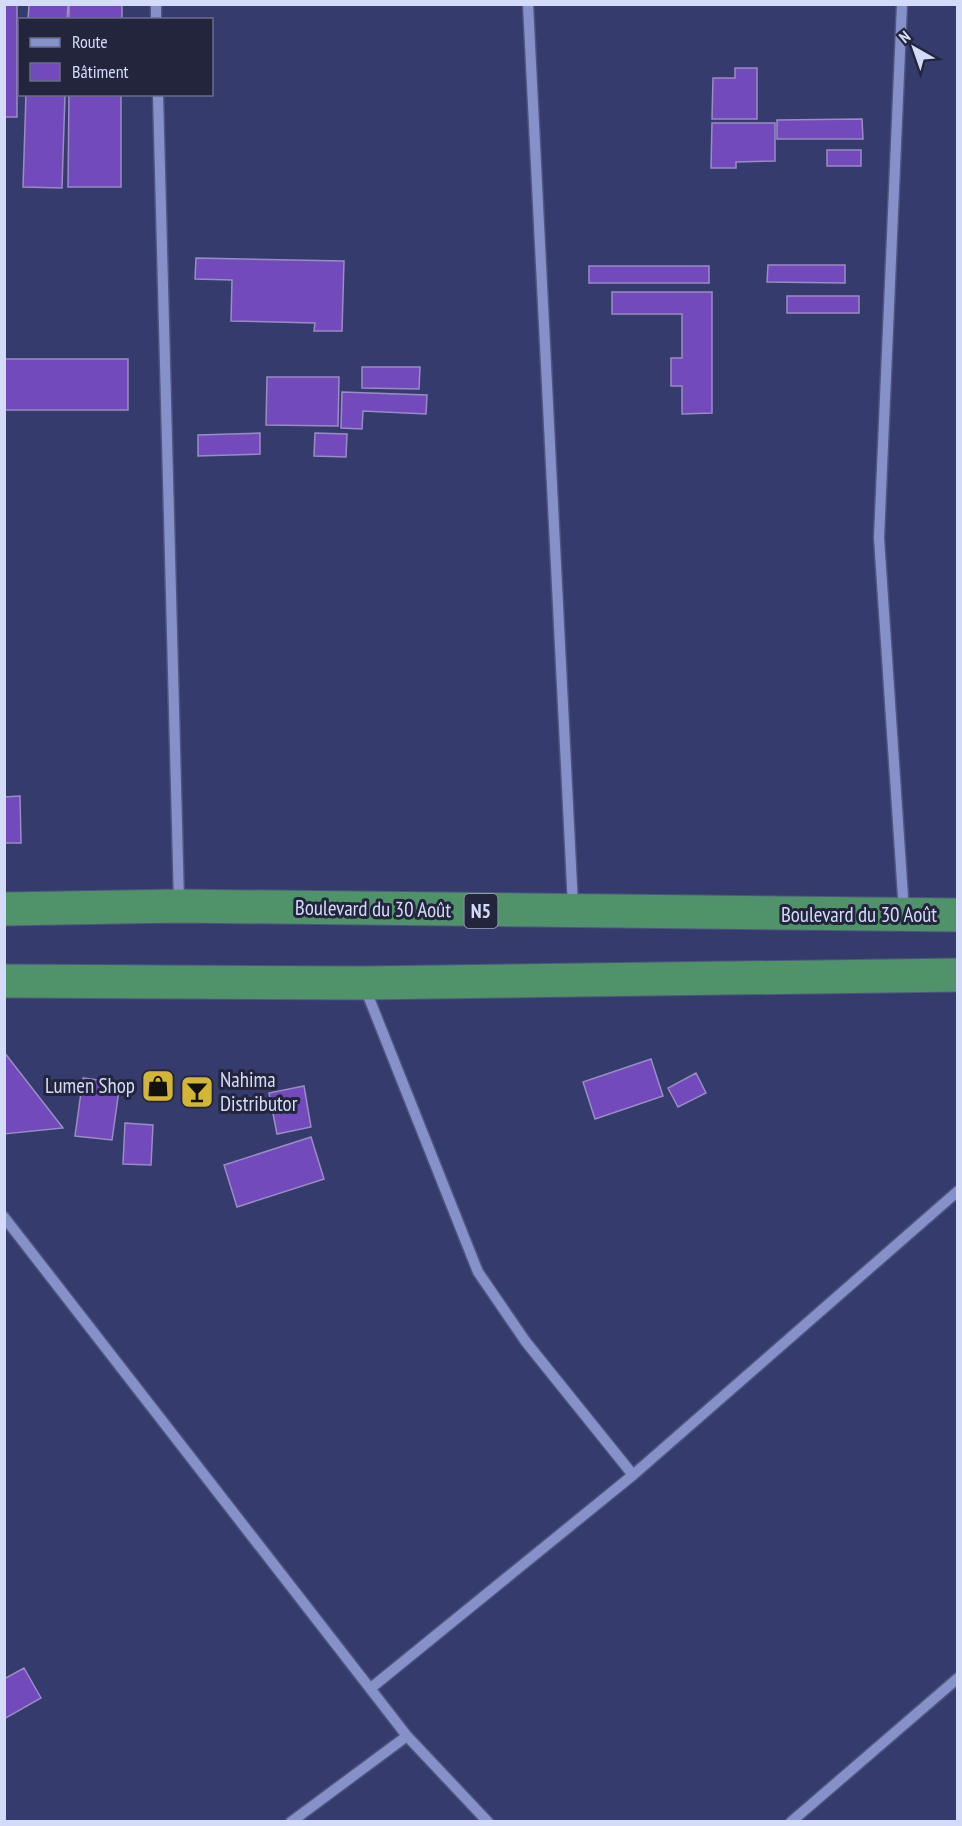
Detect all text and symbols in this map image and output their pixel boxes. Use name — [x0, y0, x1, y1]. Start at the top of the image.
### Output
legend — [18, 18, 213, 96]
north arrow — [884, 18, 944, 78]
text: N — [895, 26, 914, 47]
text: Route — [72, 30, 108, 53]
text: Bâtiment — [72, 60, 129, 83]
street label: Boulevard du 30 Août — [295, 894, 452, 923]
road number: N5 — [464, 894, 498, 928]
street label: Boulevard du 30 Août — [781, 901, 937, 928]
place label: Nahima Distributor — [220, 1066, 298, 1117]
shop icon: Lumen Shop — [140, 1068, 176, 1104]
place label: Lumen Shop — [45, 1072, 135, 1099]
bar icon: Nahima Distributor — [179, 1074, 215, 1110]

